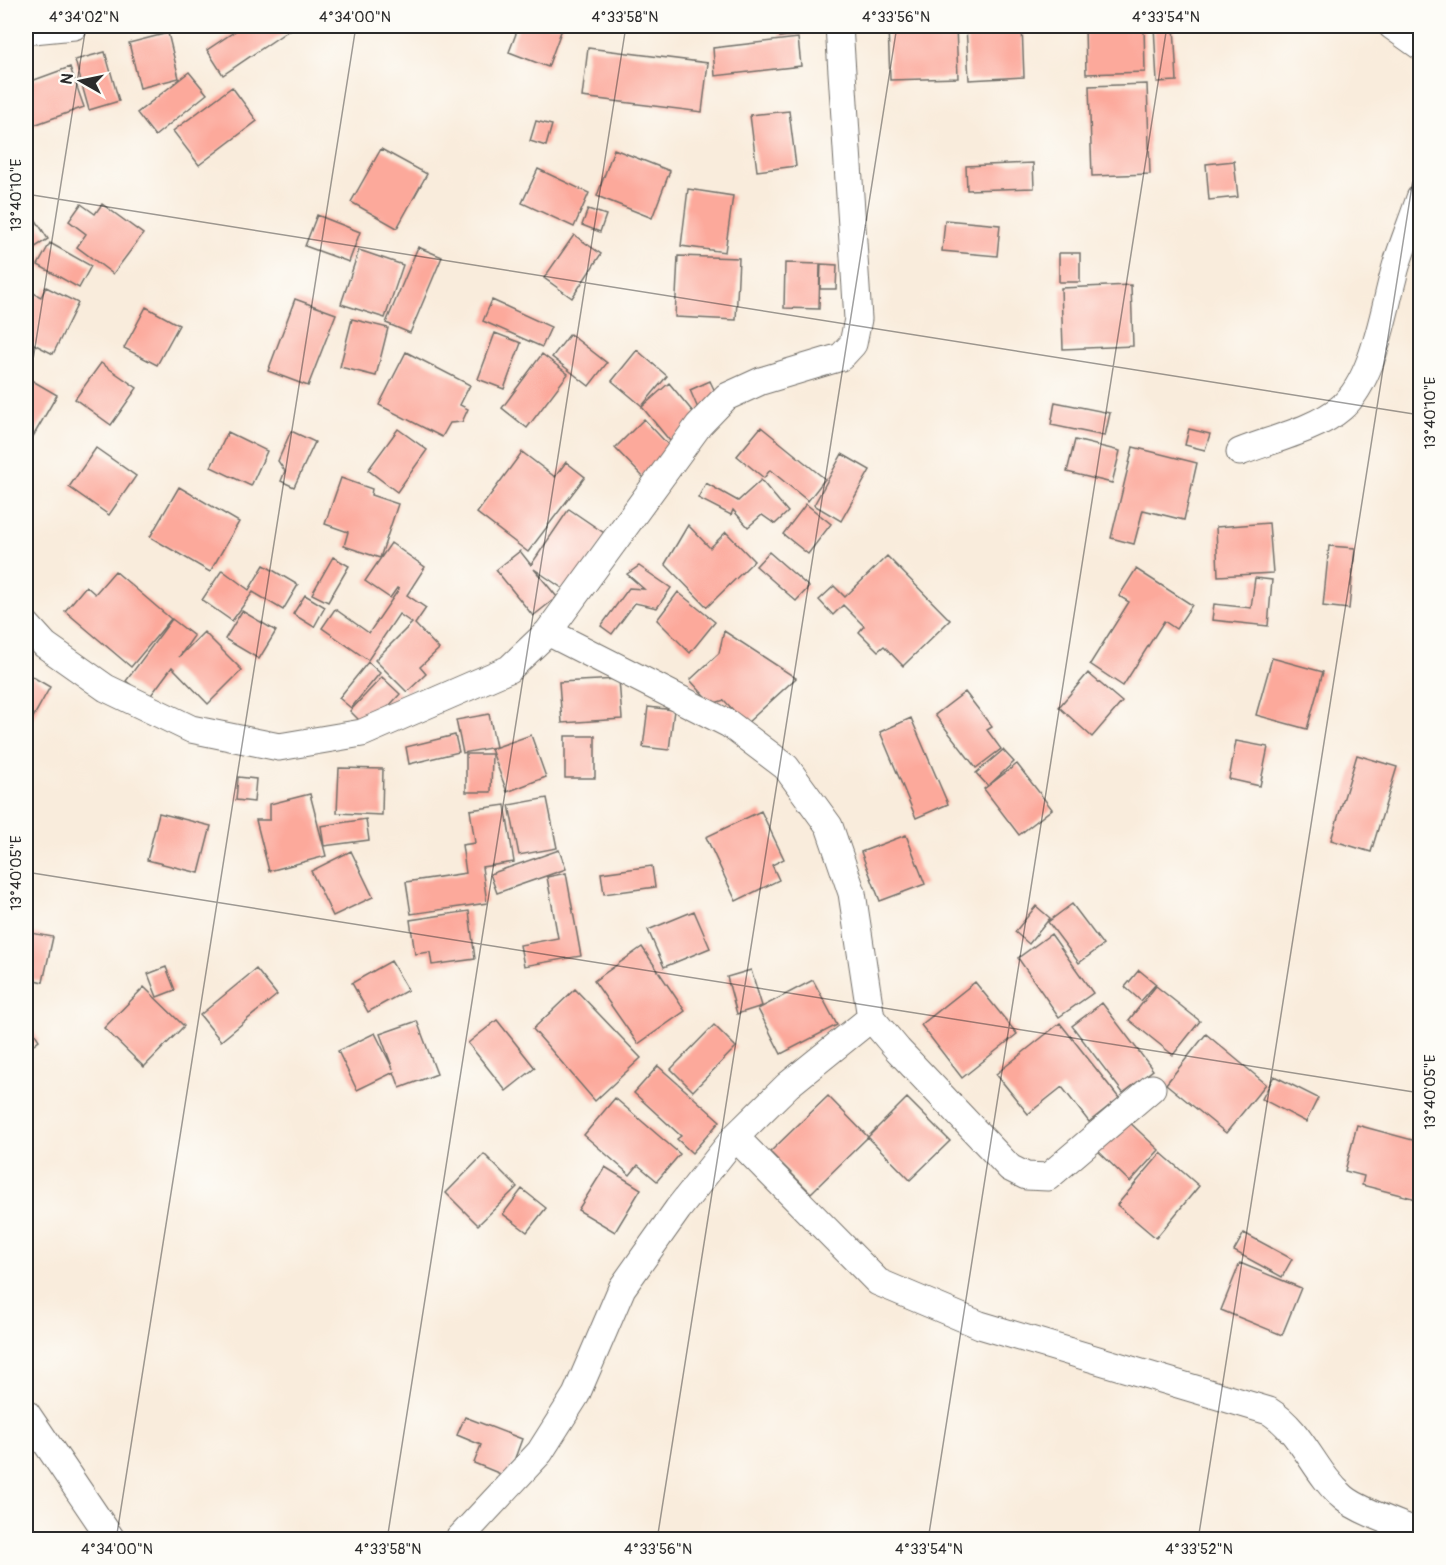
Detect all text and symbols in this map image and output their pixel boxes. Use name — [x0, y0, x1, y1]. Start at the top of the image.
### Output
text: 4°34'02"N — [49, 8, 119, 27]
text: 4°34'00"N — [319, 8, 391, 27]
text: 4°33'58"N — [592, 8, 658, 27]
text: 4°33'56"N — [862, 8, 930, 27]
text: 4°33'54"N — [1132, 8, 1200, 27]
north arrow — [51, 51, 111, 111]
text: N — [56, 72, 78, 86]
text: 13°40'10"E — [7, 158, 26, 231]
text: 13°40'10"E — [1421, 376, 1440, 449]
text: 13°40'05"E — [7, 835, 26, 911]
text: 13°40'05"E — [1421, 1054, 1440, 1130]
text: 4°34'00"N — [81, 1540, 153, 1559]
text: 4°33'58"N — [355, 1540, 421, 1559]
text: 4°33'56"N — [624, 1540, 692, 1559]
text: 4°33'54"N — [895, 1540, 963, 1559]
text: 4°33'52"N — [1165, 1540, 1233, 1559]

